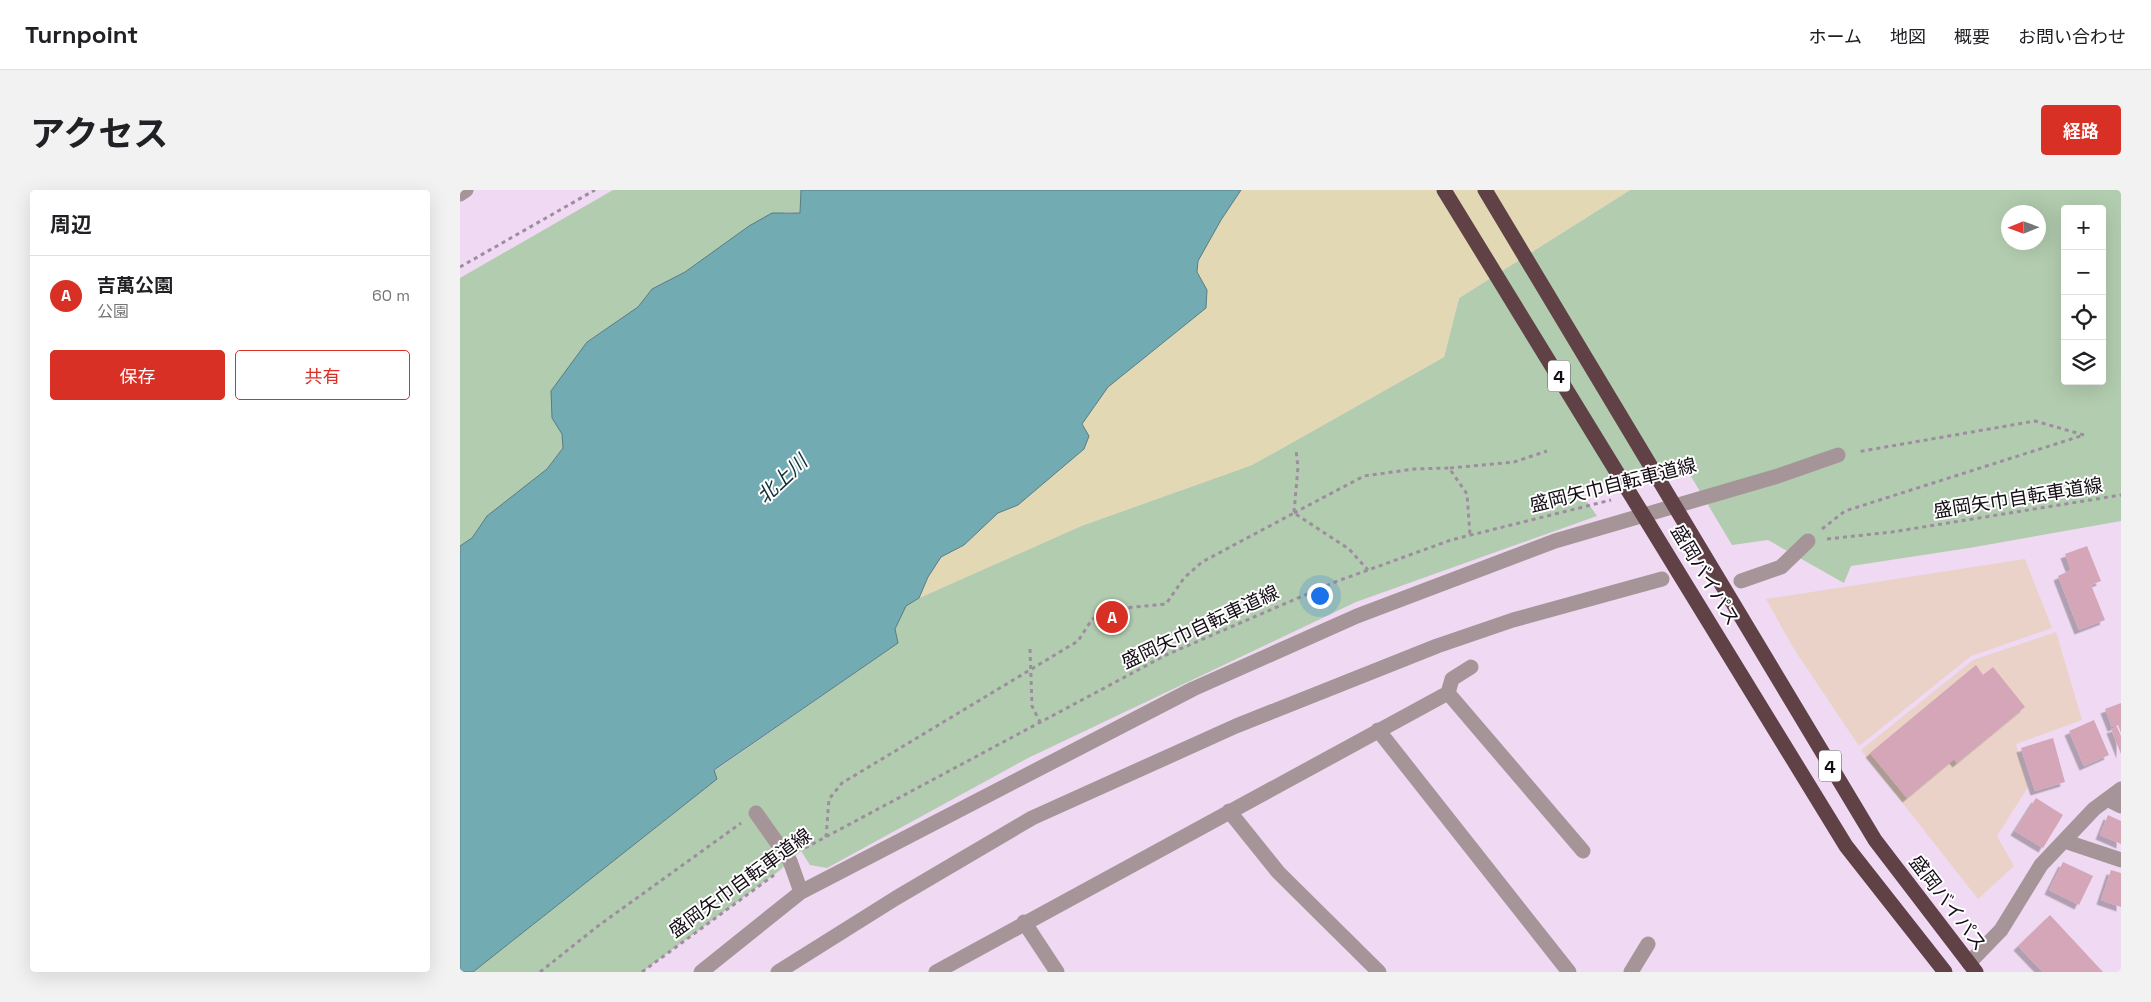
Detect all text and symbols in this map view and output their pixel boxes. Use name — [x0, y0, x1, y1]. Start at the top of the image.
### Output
text: Turnpoint — [25, 19, 138, 50]
text: ホーム — [1809, 25, 1862, 48]
text: 地図 — [1890, 25, 1926, 48]
text: 概要 — [1954, 25, 1990, 48]
text: お問い合わせ — [2018, 25, 2126, 48]
button: 経路 — [2041, 105, 2121, 155]
text: アクセス — [30, 112, 168, 156]
north arrow — [2001, 205, 2046, 250]
map controls — [2061, 205, 2106, 385]
button: + — [2061, 205, 2106, 250]
text: 周辺 — [50, 211, 92, 238]
button: − — [2061, 250, 2106, 295]
text: 吉萬公園 — [97, 273, 173, 298]
text: A — [61, 285, 71, 306]
text: 60 m — [372, 285, 410, 306]
button: locate — [2061, 295, 2106, 340]
text: 公園 — [97, 301, 129, 322]
button: layers — [2061, 340, 2106, 385]
button: 保存 — [50, 350, 225, 400]
button: 共有 — [235, 350, 410, 400]
road number: 4 — [1548, 360, 1570, 392]
water label: 北上川 — [751, 448, 814, 509]
street label: 盛岡矢巾自転車道線 — [1527, 452, 1699, 518]
street label: 盛岡矢巾自転車道線 — [1932, 472, 2104, 524]
street label: 盛岡バイパス — [1665, 520, 1745, 630]
street label: 盛岡矢巾自転車道線 — [1117, 580, 1283, 674]
your location — [1307, 583, 1333, 609]
pin: A — [1096, 598, 1128, 636]
road number: 4 — [1819, 750, 1841, 782]
street label: 盛岡矢巾自転車道線 — [663, 823, 817, 943]
street label: 盛岡バイパス — [1904, 850, 1992, 956]

